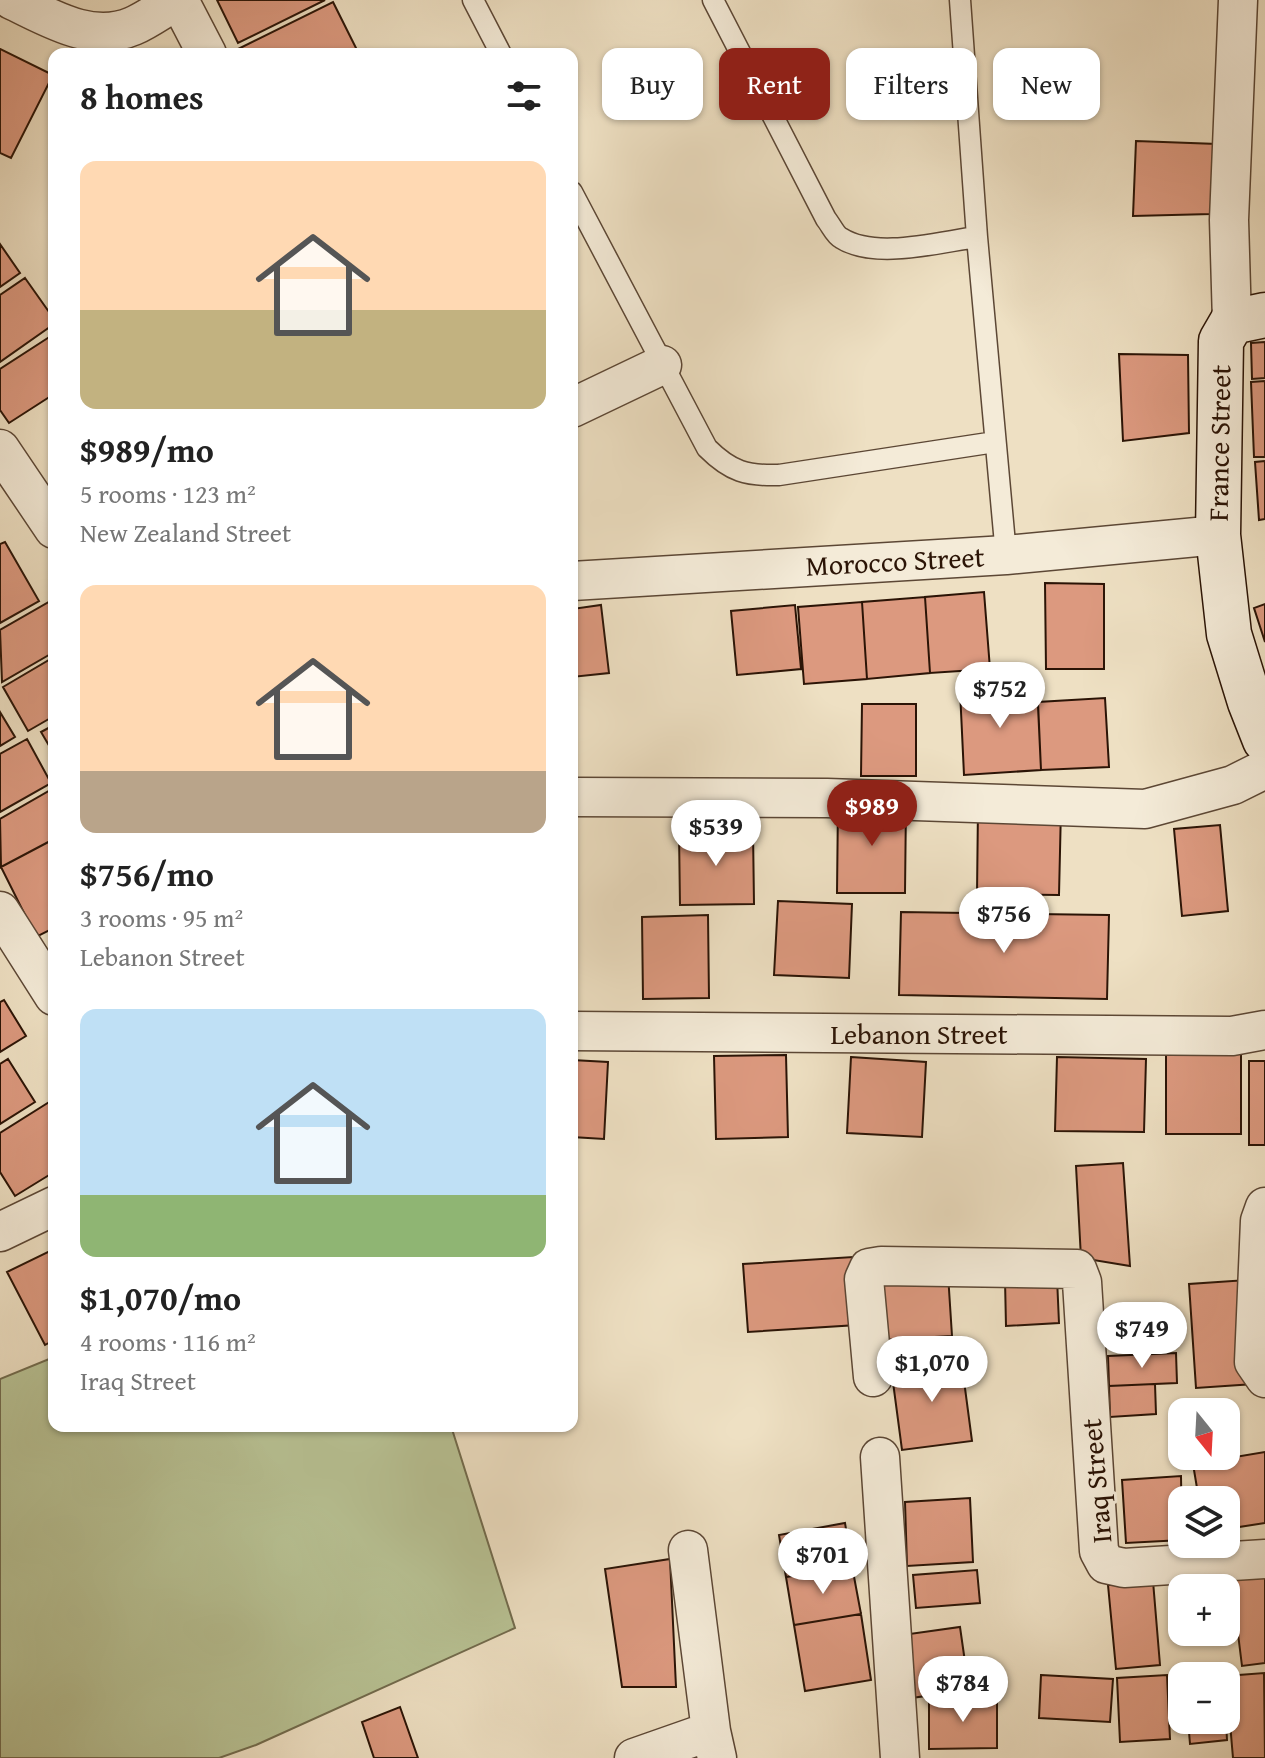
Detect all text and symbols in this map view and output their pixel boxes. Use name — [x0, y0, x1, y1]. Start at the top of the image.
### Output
chip: Buy — [602, 48, 703, 120]
chip: Rent — [719, 48, 830, 120]
chip: Filters — [846, 48, 977, 120]
chip: New — [993, 48, 1100, 120]
text: 8 homes — [80, 72, 204, 121]
icon: filters — [502, 74, 546, 118]
icon: home — [241, 213, 385, 357]
street label: France Street — [1197, 364, 1240, 522]
text: $989/mo — [80, 425, 214, 474]
text: 5 rooms · 123 m² — [80, 474, 256, 513]
text: New Zealand Street — [80, 513, 291, 552]
street label: Morocco Street — [805, 535, 985, 586]
icon: home — [241, 637, 385, 781]
pin: $752 — [953, 662, 1047, 730]
text: $752 — [973, 668, 1027, 707]
pin: $989 — [825, 780, 919, 848]
text: $989 — [845, 786, 899, 825]
pin: $539 — [669, 800, 763, 868]
text: $539 — [689, 806, 743, 845]
text: $756/mo — [80, 849, 214, 898]
pin: $756 — [957, 887, 1051, 955]
text: $756 — [977, 893, 1031, 932]
text: 3 rooms · 95 m² — [80, 898, 243, 937]
text: Lebanon Street — [80, 937, 245, 976]
street label: Lebanon Street — [830, 1013, 1008, 1054]
icon: home — [241, 1061, 385, 1205]
text: $1,070/mo — [80, 1273, 241, 1322]
pin: $749 — [1095, 1302, 1189, 1370]
text: $749 — [1115, 1308, 1169, 1347]
text: 4 rooms · 116 m² — [80, 1322, 256, 1361]
pin: $1,070 — [867, 1336, 997, 1404]
text: $1,070 — [895, 1342, 969, 1381]
text: Iraq Street — [80, 1361, 196, 1400]
north arrow — [1168, 1398, 1240, 1470]
map controls — [1168, 1398, 1240, 1734]
street label: Iraq Street — [1070, 1417, 1121, 1545]
button: layers — [1168, 1486, 1240, 1558]
pin: $701 — [776, 1528, 870, 1596]
text: $701 — [796, 1534, 850, 1573]
button: + — [1168, 1574, 1240, 1646]
pin: $784 — [916, 1656, 1010, 1724]
text: $784 — [936, 1662, 990, 1701]
button: − — [1168, 1662, 1240, 1734]

